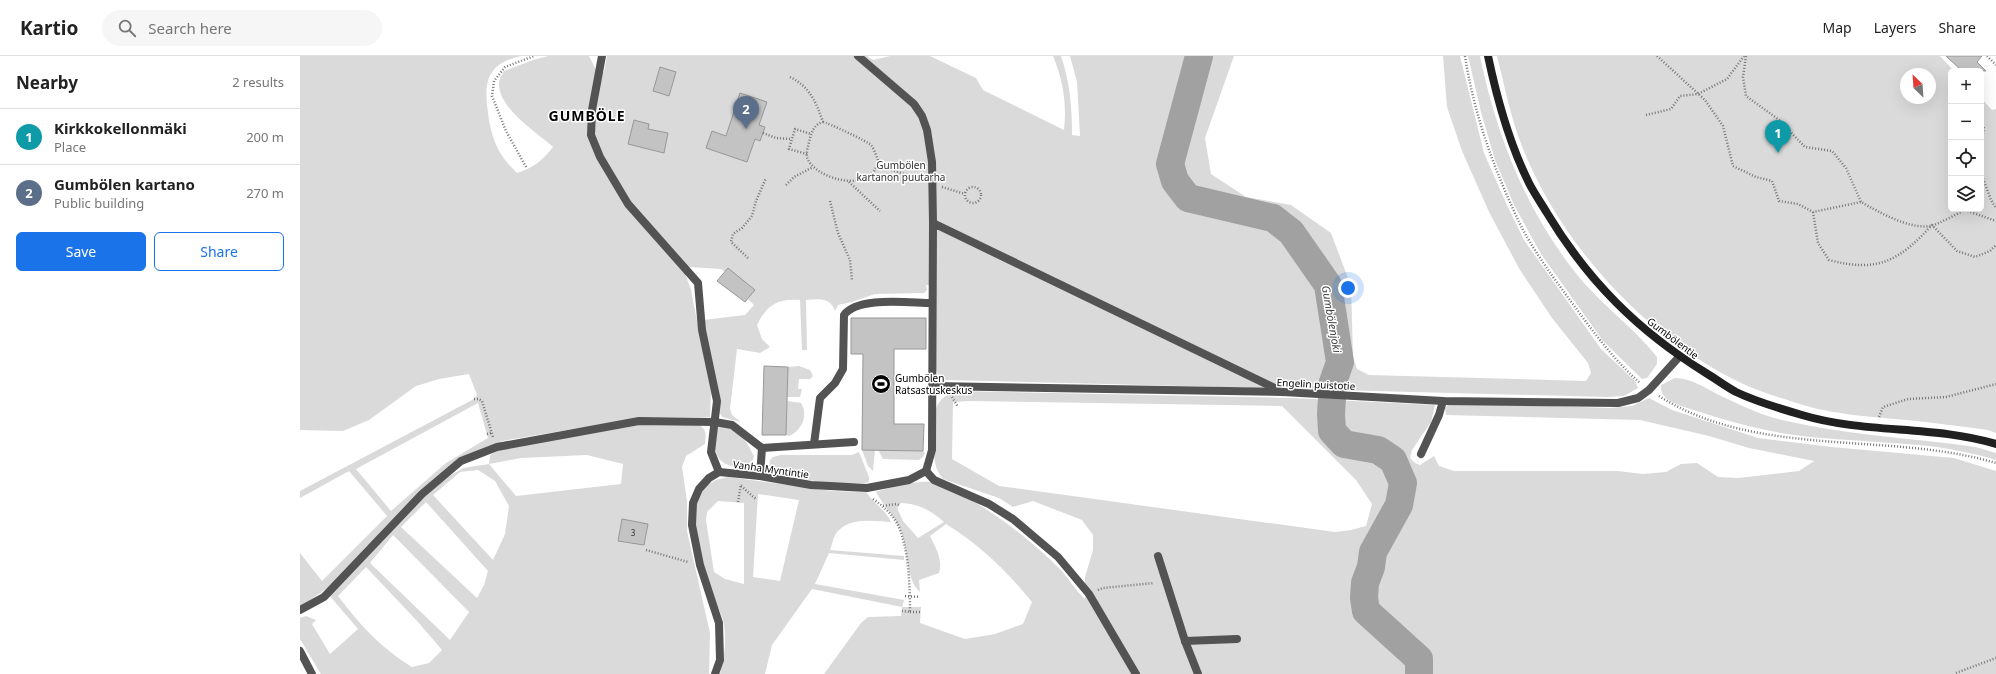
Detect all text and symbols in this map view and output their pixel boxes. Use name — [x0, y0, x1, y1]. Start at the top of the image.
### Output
search box — [102, 10, 382, 46]
text: Kartio — [20, 15, 78, 41]
icon: search — [116, 17, 138, 39]
text: Search here — [148, 18, 232, 38]
text: Map — [1823, 18, 1852, 37]
text: Layers — [1874, 18, 1916, 37]
text: Share — [1938, 18, 1976, 37]
north arrow — [1900, 68, 1936, 104]
map controls — [1948, 68, 1984, 212]
button: + — [1948, 68, 1984, 104]
text: Nearby — [16, 71, 78, 94]
text: 2 results — [232, 73, 284, 91]
pin: 2 — [733, 96, 759, 129]
button: − — [1948, 104, 1984, 140]
district label: GUMBÖLE — [549, 106, 625, 125]
text: Kirkkokellonmäki — [54, 118, 187, 138]
pin: 1 — [1765, 120, 1791, 153]
text: 1 — [25, 128, 33, 146]
text: 200 m — [246, 128, 284, 146]
text: Place — [54, 138, 86, 156]
button: locate — [1948, 140, 1984, 176]
park label: Gumbölen kartanon puutarha — [857, 158, 945, 184]
text: Gumbölen kartano — [54, 174, 195, 194]
button: layers — [1948, 176, 1984, 212]
text: 2 — [25, 184, 33, 202]
text: 270 m — [246, 184, 284, 202]
text: Public building — [54, 194, 144, 212]
button: Save — [16, 232, 146, 271]
button: Share — [154, 232, 284, 271]
your location — [1338, 278, 1358, 298]
water label: Gumbölenjoki — [1319, 284, 1345, 354]
street label: Gumbölentie — [1644, 314, 1702, 362]
place label: Gumbölen Ratsastuskeskus — [895, 371, 972, 397]
sports icon: Gumbölen Ratsastuskeskus — [870, 373, 892, 395]
street label: Engelin puistotie — [1276, 375, 1356, 393]
street label: Vanha Myntintie — [732, 457, 810, 481]
house number: 3 — [631, 527, 636, 538]

